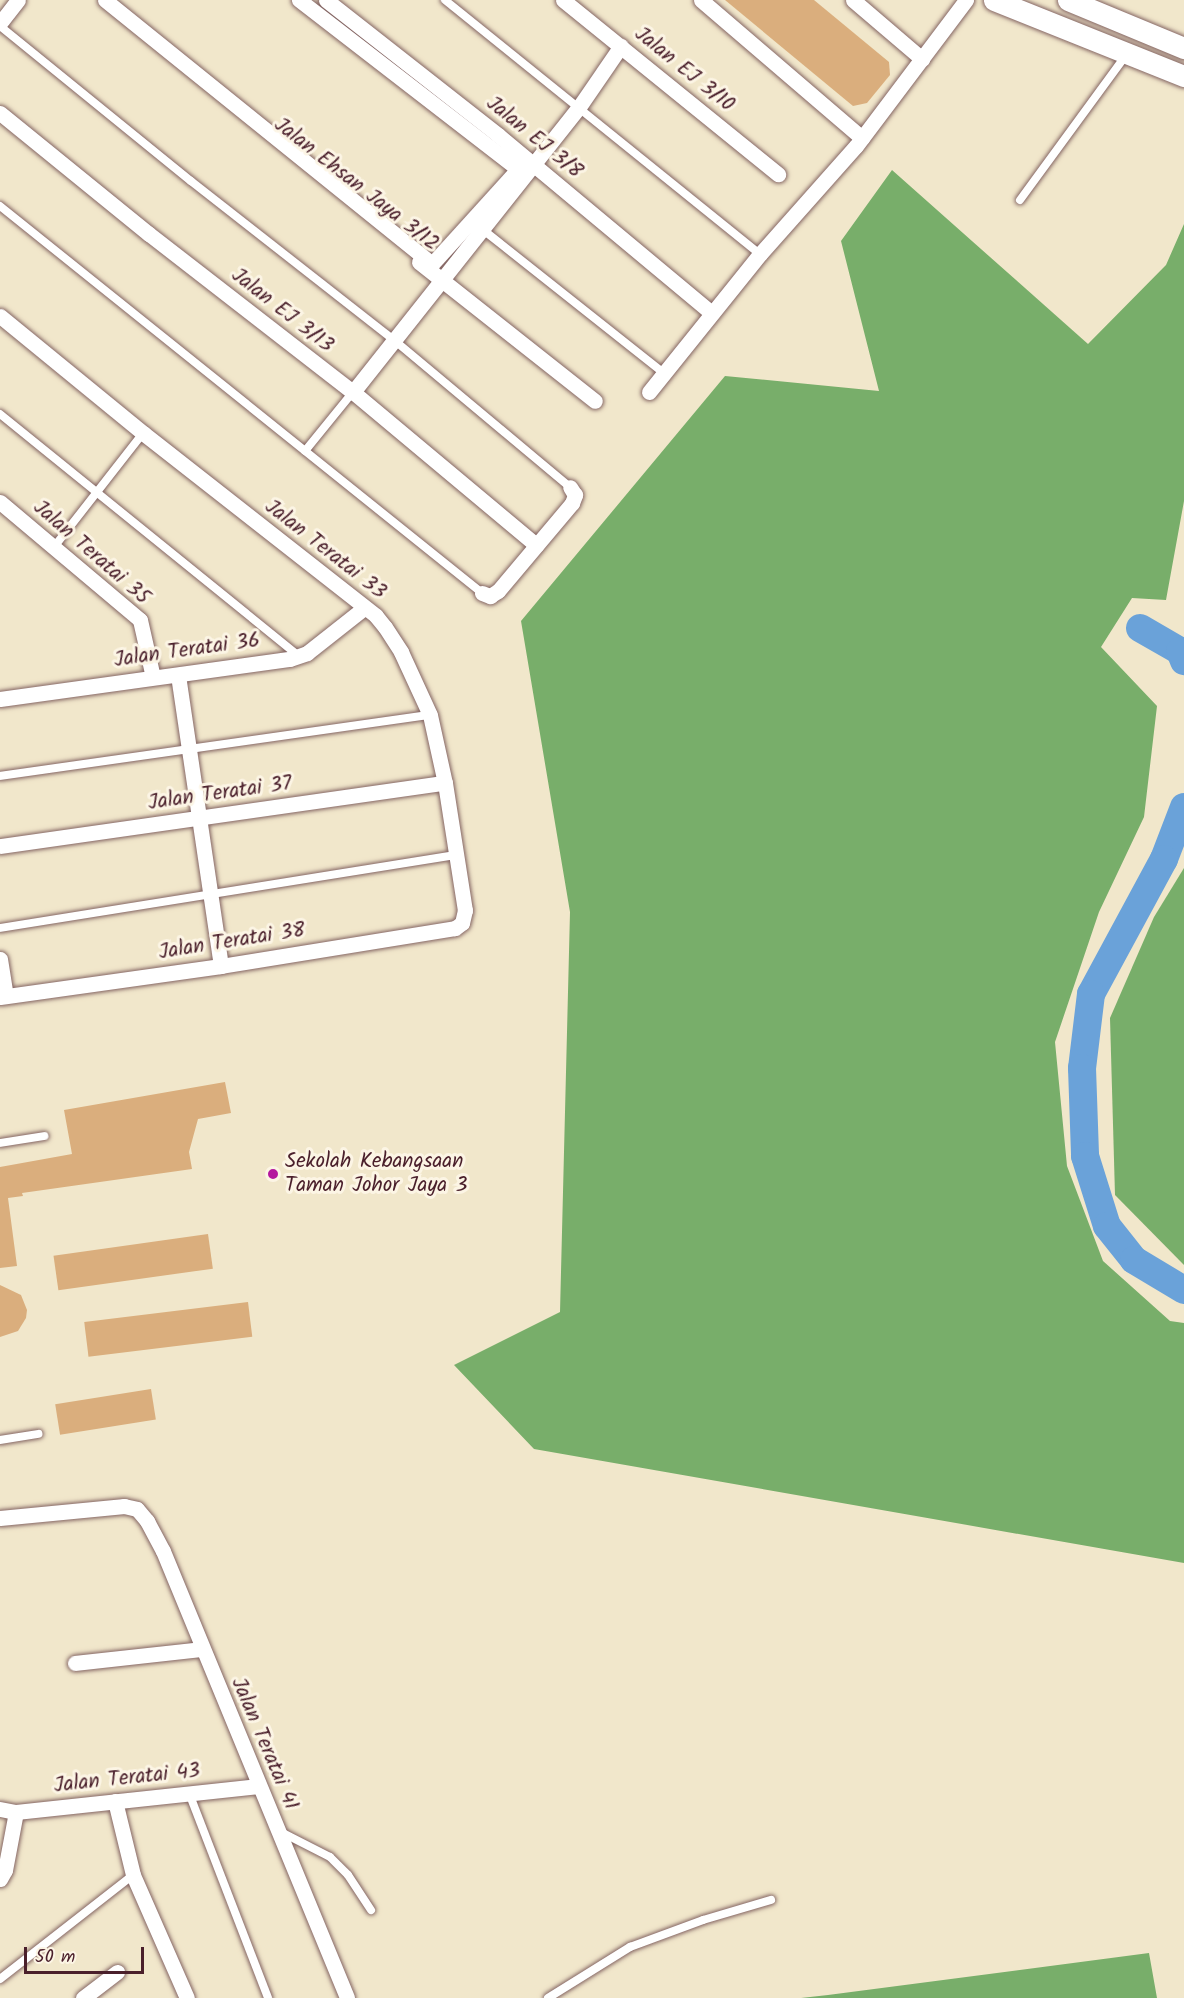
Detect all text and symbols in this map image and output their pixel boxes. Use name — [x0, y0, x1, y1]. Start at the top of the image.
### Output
street label: Jalan EJ 3/10 — [629, 22, 739, 118]
street label: Jalan EJ 3/8 — [481, 91, 587, 185]
street label: Jalan Ehsan Jaya 3/12 — [269, 113, 443, 257]
street label: Jalan EJ 3/13 — [226, 263, 338, 359]
street label: Jalan Teratai 35 — [27, 495, 155, 611]
street label: Jalan Teratai 33 — [259, 495, 391, 605]
street label: Jalan Teratai 36 — [113, 628, 261, 674]
street label: Jalan Teratai 37 — [147, 771, 293, 817]
street label: Jalan Teratai 38 — [157, 918, 307, 966]
place label: Sekolah Kebangsaan Taman Johor Jaya 3 — [285, 1149, 468, 1199]
marker: Sekolah Kebangsaan Taman Johor Jaya 3 — [266, 1167, 280, 1181]
street label: Jalan Teratai 41 — [225, 1674, 303, 1814]
street label: Jalan Teratai 43 — [53, 1759, 201, 1799]
scale bar — [27, 1935, 147, 1973]
text: 50 m — [35, 1943, 75, 1972]

